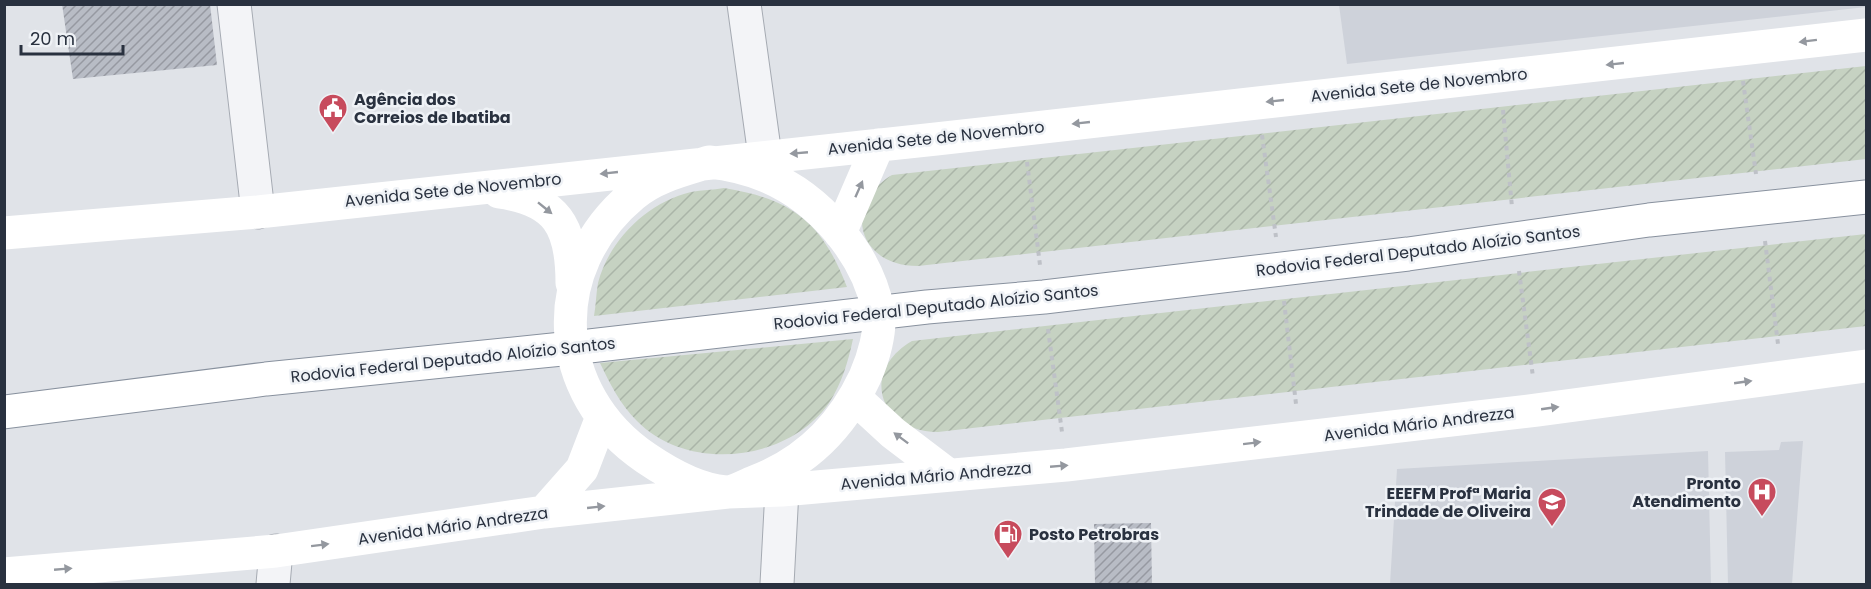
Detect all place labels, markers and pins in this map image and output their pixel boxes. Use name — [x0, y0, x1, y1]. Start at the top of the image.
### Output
place label: Agência dos Correios de Ibatiba — [354, 88, 511, 129]
public building icon: Agência dos Correios de Ibatiba — [317, 92, 349, 134]
place label: Pronto Atendimento — [1632, 472, 1741, 513]
hospital icon: Pronto Atendimento — [1746, 476, 1778, 518]
place label: EEEFM Profª Maria Trindade de Oliveira — [1365, 482, 1531, 523]
school or university icon: EEEFM Profª Maria Trindade de Oliveira — [1536, 486, 1568, 528]
fuel station icon: Posto Petrobras — [992, 518, 1024, 560]
place label: Posto Petrobras — [1029, 523, 1159, 546]

